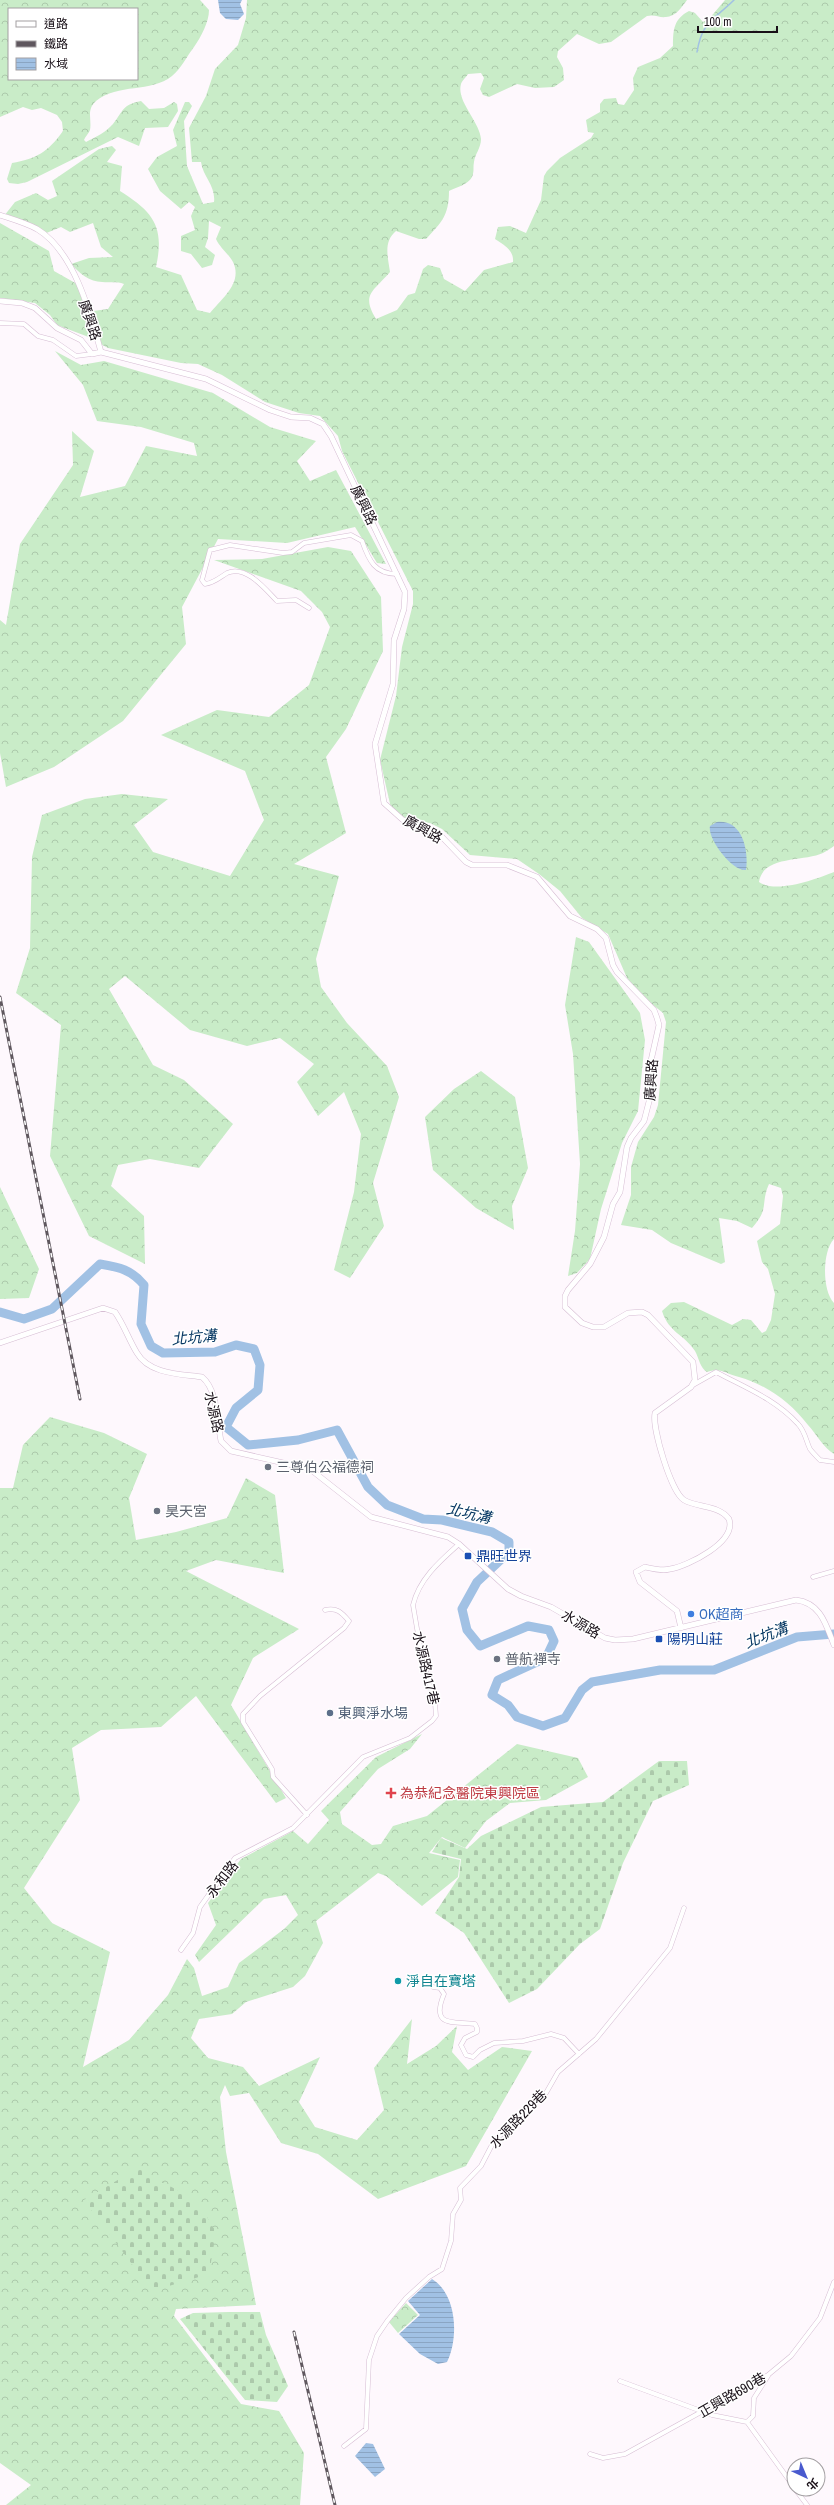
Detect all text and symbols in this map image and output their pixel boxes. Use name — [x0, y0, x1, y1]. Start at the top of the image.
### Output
legend — [8, 8, 138, 80]
scale bar — [698, 8, 777, 34]
text: 100 m — [704, 14, 731, 30]
text: 道路 — [44, 16, 68, 32]
text: 鐵路 — [44, 36, 68, 52]
text: 水域 — [44, 56, 68, 72]
street label: 廣興路 — [75, 297, 105, 343]
street label: 廣興路 — [347, 482, 381, 528]
street label: 廣興路 — [400, 811, 446, 847]
street label: 廣興路 — [641, 1058, 661, 1102]
water label: 北坑溝 — [171, 1324, 219, 1349]
street label: 水源路 — [201, 1390, 227, 1434]
place label: 三尊伯公福德祠 — [276, 1458, 374, 1476]
marker: 三尊伯公福德祠 — [263, 1462, 273, 1472]
water label: 北坑溝 — [445, 1498, 495, 1529]
place label: 昊天宮 — [165, 1502, 207, 1520]
marker: 昊天宮 — [152, 1506, 162, 1516]
place label: 鼎旺世界 — [476, 1547, 532, 1565]
marker: 鼎旺世界 — [463, 1551, 473, 1561]
place label: OK超商 — [699, 1605, 744, 1623]
street label: 水源路 — [558, 1606, 604, 1642]
marker: OK超商 — [686, 1609, 696, 1619]
water label: 北坑溝 — [741, 1616, 793, 1653]
street label: 水源路417巷 — [409, 1629, 443, 1707]
place label: 陽明山莊 — [667, 1630, 723, 1648]
marker: 陽明山莊 — [654, 1634, 664, 1644]
place label: 普航禪寺 — [505, 1650, 561, 1668]
marker: 普航禪寺 — [492, 1654, 502, 1664]
place label: 東興淨水場 — [338, 1704, 408, 1722]
marker: 東興淨水場 — [325, 1708, 335, 1718]
place label: 為恭紀念醫院東興院區 — [400, 1784, 540, 1802]
marker: 為恭紀念醫院東興院區 — [385, 1787, 397, 1799]
street label: 永和路 — [202, 1857, 242, 1901]
place label: 淨自在寶塔 — [406, 1972, 476, 1990]
marker: 淨自在寶塔 — [393, 1976, 403, 1986]
street label: 水源路229巷 — [485, 2086, 551, 2152]
street label: 正興路690巷 — [695, 2368, 769, 2422]
north arrow — [786, 2457, 826, 2497]
text: 北 — [804, 2475, 822, 2493]

